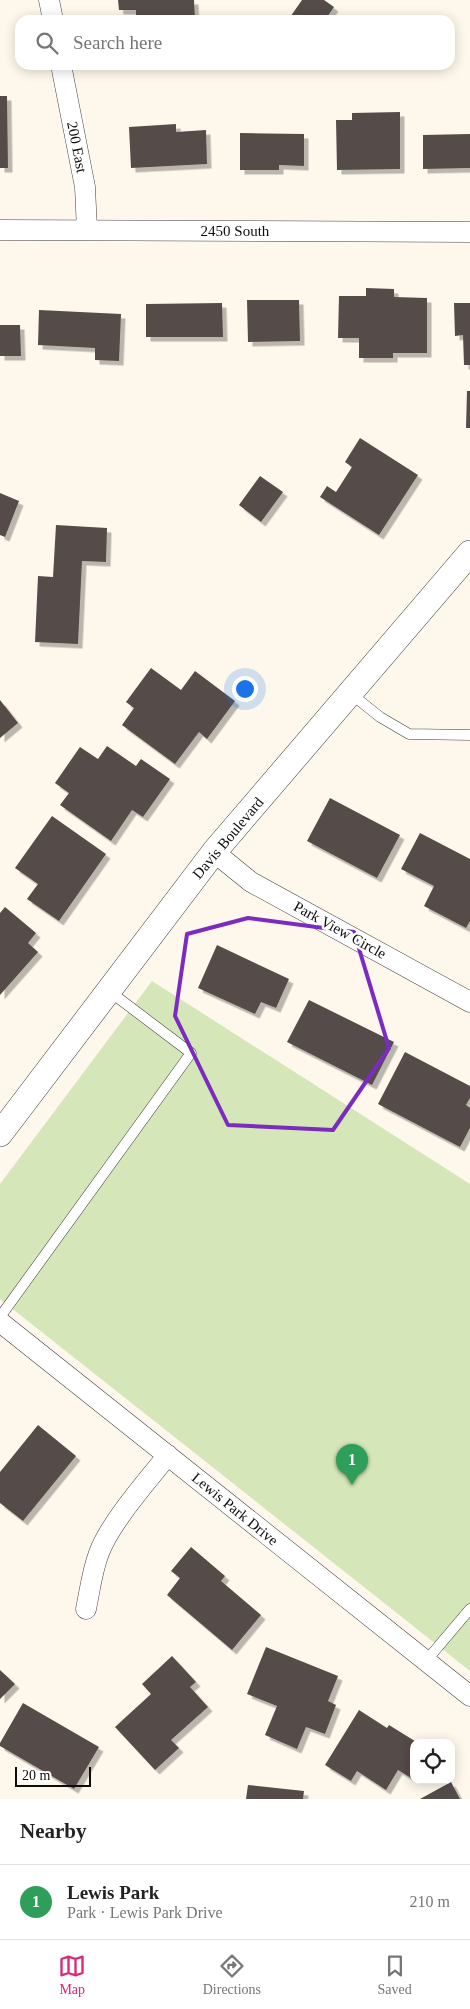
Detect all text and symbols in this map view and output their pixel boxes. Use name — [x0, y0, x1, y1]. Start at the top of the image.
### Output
search box — [15, 15, 455, 70]
icon: search — [33, 29, 61, 57]
text: Search here — [73, 32, 162, 53]
street label: 200 East — [64, 120, 90, 175]
street label: 2450 South — [201, 223, 270, 239]
your location — [232, 676, 258, 702]
street label: Davis Boulevard — [189, 794, 267, 882]
street label: Park View Circle — [291, 898, 389, 962]
pin: 1 — [336, 1444, 368, 1485]
street label: Lewis Park Drive — [189, 1469, 281, 1549]
map controls — [410, 1739, 455, 1784]
button: locate — [410, 1739, 455, 1784]
scale bar — [15, 1764, 91, 1787]
text: 20 m — [22, 1768, 50, 1783]
text: Nearby — [20, 1819, 87, 1843]
text: Lewis Park — [67, 1882, 159, 1903]
text: 1 — [32, 1893, 40, 1910]
text: 210 m — [410, 1893, 450, 1910]
text: Park · Lewis Park Drive — [67, 1904, 223, 1921]
tab: Map — [58, 1952, 86, 1998]
tab: Directions — [203, 1952, 261, 1998]
tab: Saved — [378, 1952, 412, 1998]

